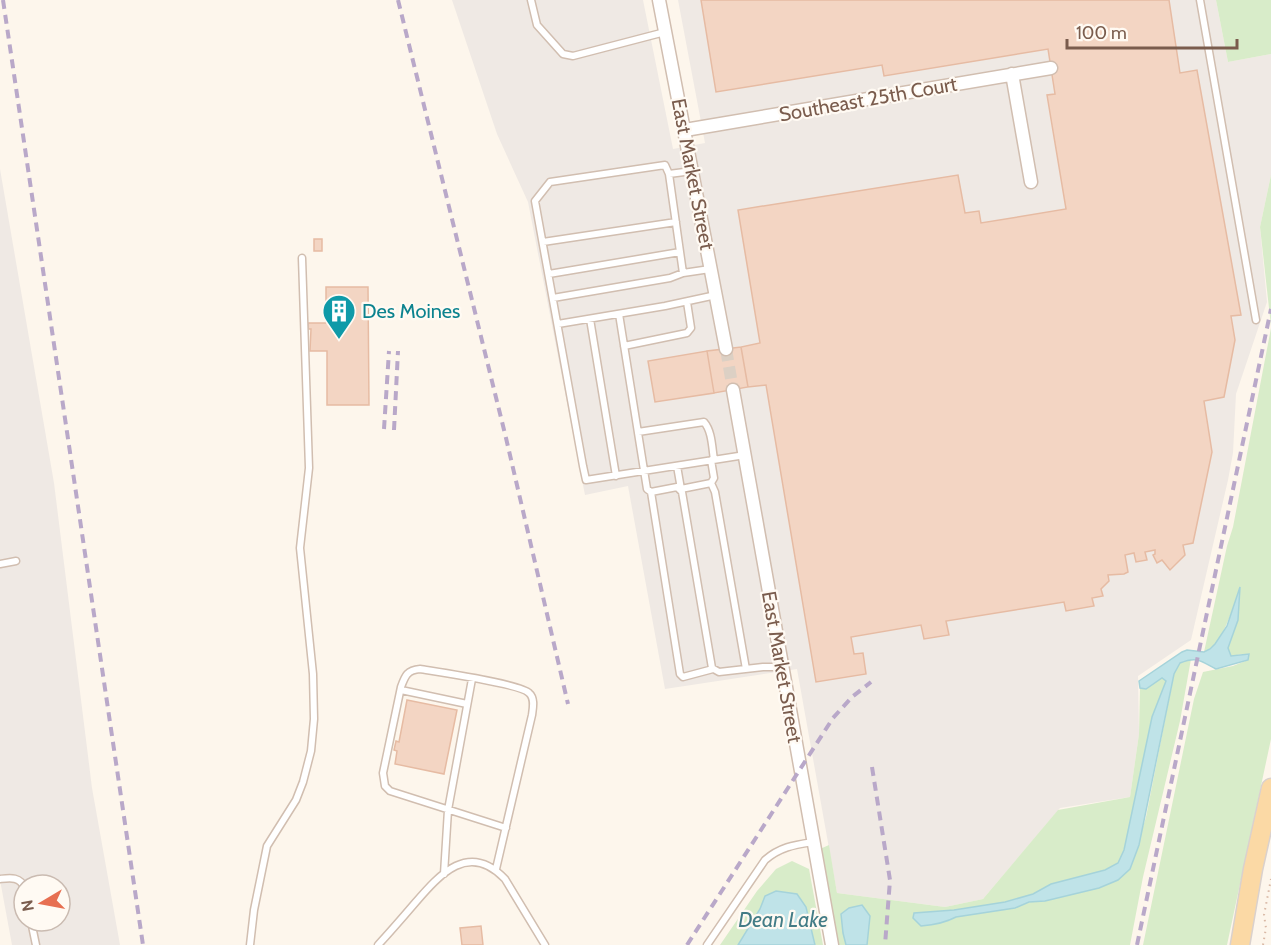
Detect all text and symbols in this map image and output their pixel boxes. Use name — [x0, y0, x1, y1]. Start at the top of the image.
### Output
scale bar — [1067, 12, 1236, 50]
text: 100 m — [1076, 22, 1127, 44]
street label: Southeast 25th Court — [777, 72, 959, 126]
street label: East Market Street — [667, 96, 719, 252]
building icon: Des Moines — [321, 293, 357, 340]
place label: Des Moines — [362, 299, 460, 323]
street label: East Market Street — [757, 589, 807, 745]
north arrow — [12, 873, 72, 933]
text: N — [17, 898, 38, 913]
water label: Dean Lake — [738, 907, 828, 932]

